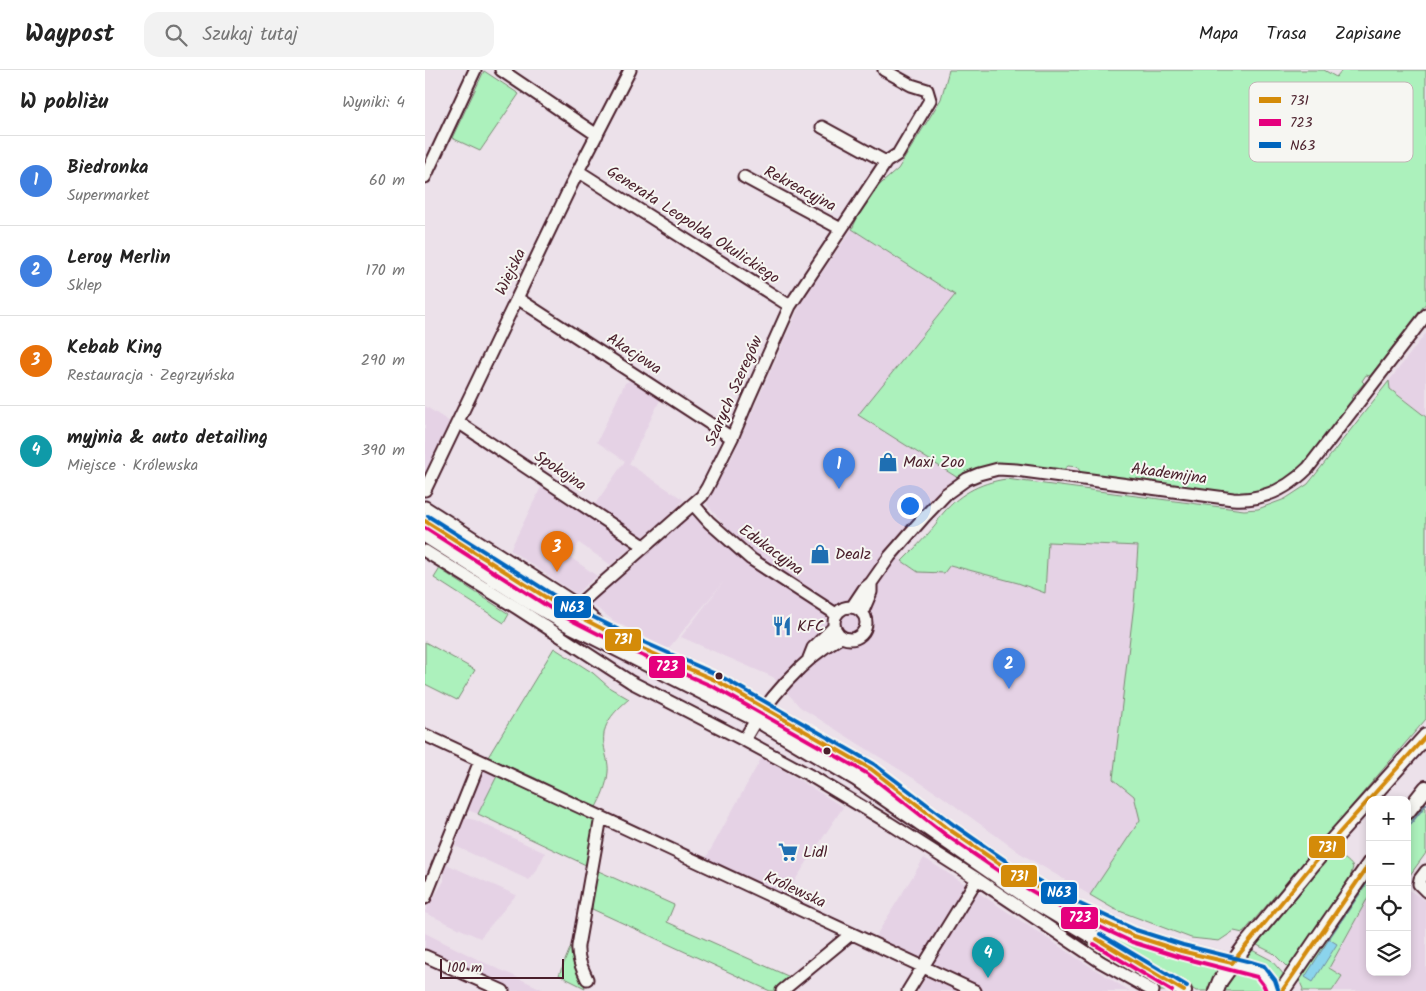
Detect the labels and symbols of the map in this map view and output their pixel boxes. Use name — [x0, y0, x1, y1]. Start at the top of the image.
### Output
legend — [1249, 82, 1413, 162]
text: 731 — [1290, 90, 1309, 112]
text: 723 — [1290, 112, 1313, 134]
text: N63 — [1290, 135, 1315, 157]
street label: Generała Leopolda Okulickiego — [601, 159, 785, 291]
street label: Rekreacyjna — [759, 159, 841, 219]
street label: Wiejska — [489, 244, 533, 300]
street label: Akacjowa — [601, 327, 667, 381]
street label: Szarych Szeregów — [698, 331, 770, 450]
street label: Spokojna — [529, 444, 591, 498]
pin: 1 — [823, 448, 855, 489]
place label: Maxi Zoo — [903, 450, 965, 475]
shop icon: Maxi Zoo — [877, 451, 899, 473]
street label: Akademijna — [1129, 456, 1209, 492]
your location — [897, 493, 923, 519]
street label: Edukacyjna — [733, 518, 809, 582]
pin: 3 — [541, 531, 573, 572]
place label: Dealz — [835, 542, 871, 567]
shop icon: Dealz — [809, 543, 831, 565]
line badge: N63 — [553, 595, 592, 619]
text: N63 — [560, 597, 584, 619]
place label: KFC — [797, 614, 824, 639]
restaurant icon: KFC — [771, 615, 793, 637]
line badge: 731 — [604, 628, 642, 652]
text: 731 — [614, 629, 633, 651]
pin: 2 — [993, 648, 1025, 689]
line badge: 723 — [648, 655, 686, 679]
text: 723 — [656, 656, 679, 678]
unlabelled marker — [714, 671, 724, 681]
unlabelled marker — [822, 746, 832, 756]
line badge: 731 — [1308, 835, 1346, 859]
text: 731 — [1318, 837, 1337, 859]
place label: Lidl — [803, 840, 828, 865]
supermarket icon: Lidl — [777, 841, 799, 863]
line badge: 731 — [1000, 864, 1038, 888]
street label: Królewska — [760, 865, 830, 915]
text: 731 — [1010, 866, 1029, 888]
line badge: N63 — [1040, 881, 1078, 905]
text: N63 — [1047, 882, 1071, 904]
line badge: 723 — [1060, 906, 1099, 930]
text: 723 — [1069, 907, 1092, 929]
pin: 4 — [972, 937, 1004, 978]
scale bar — [440, 956, 564, 979]

